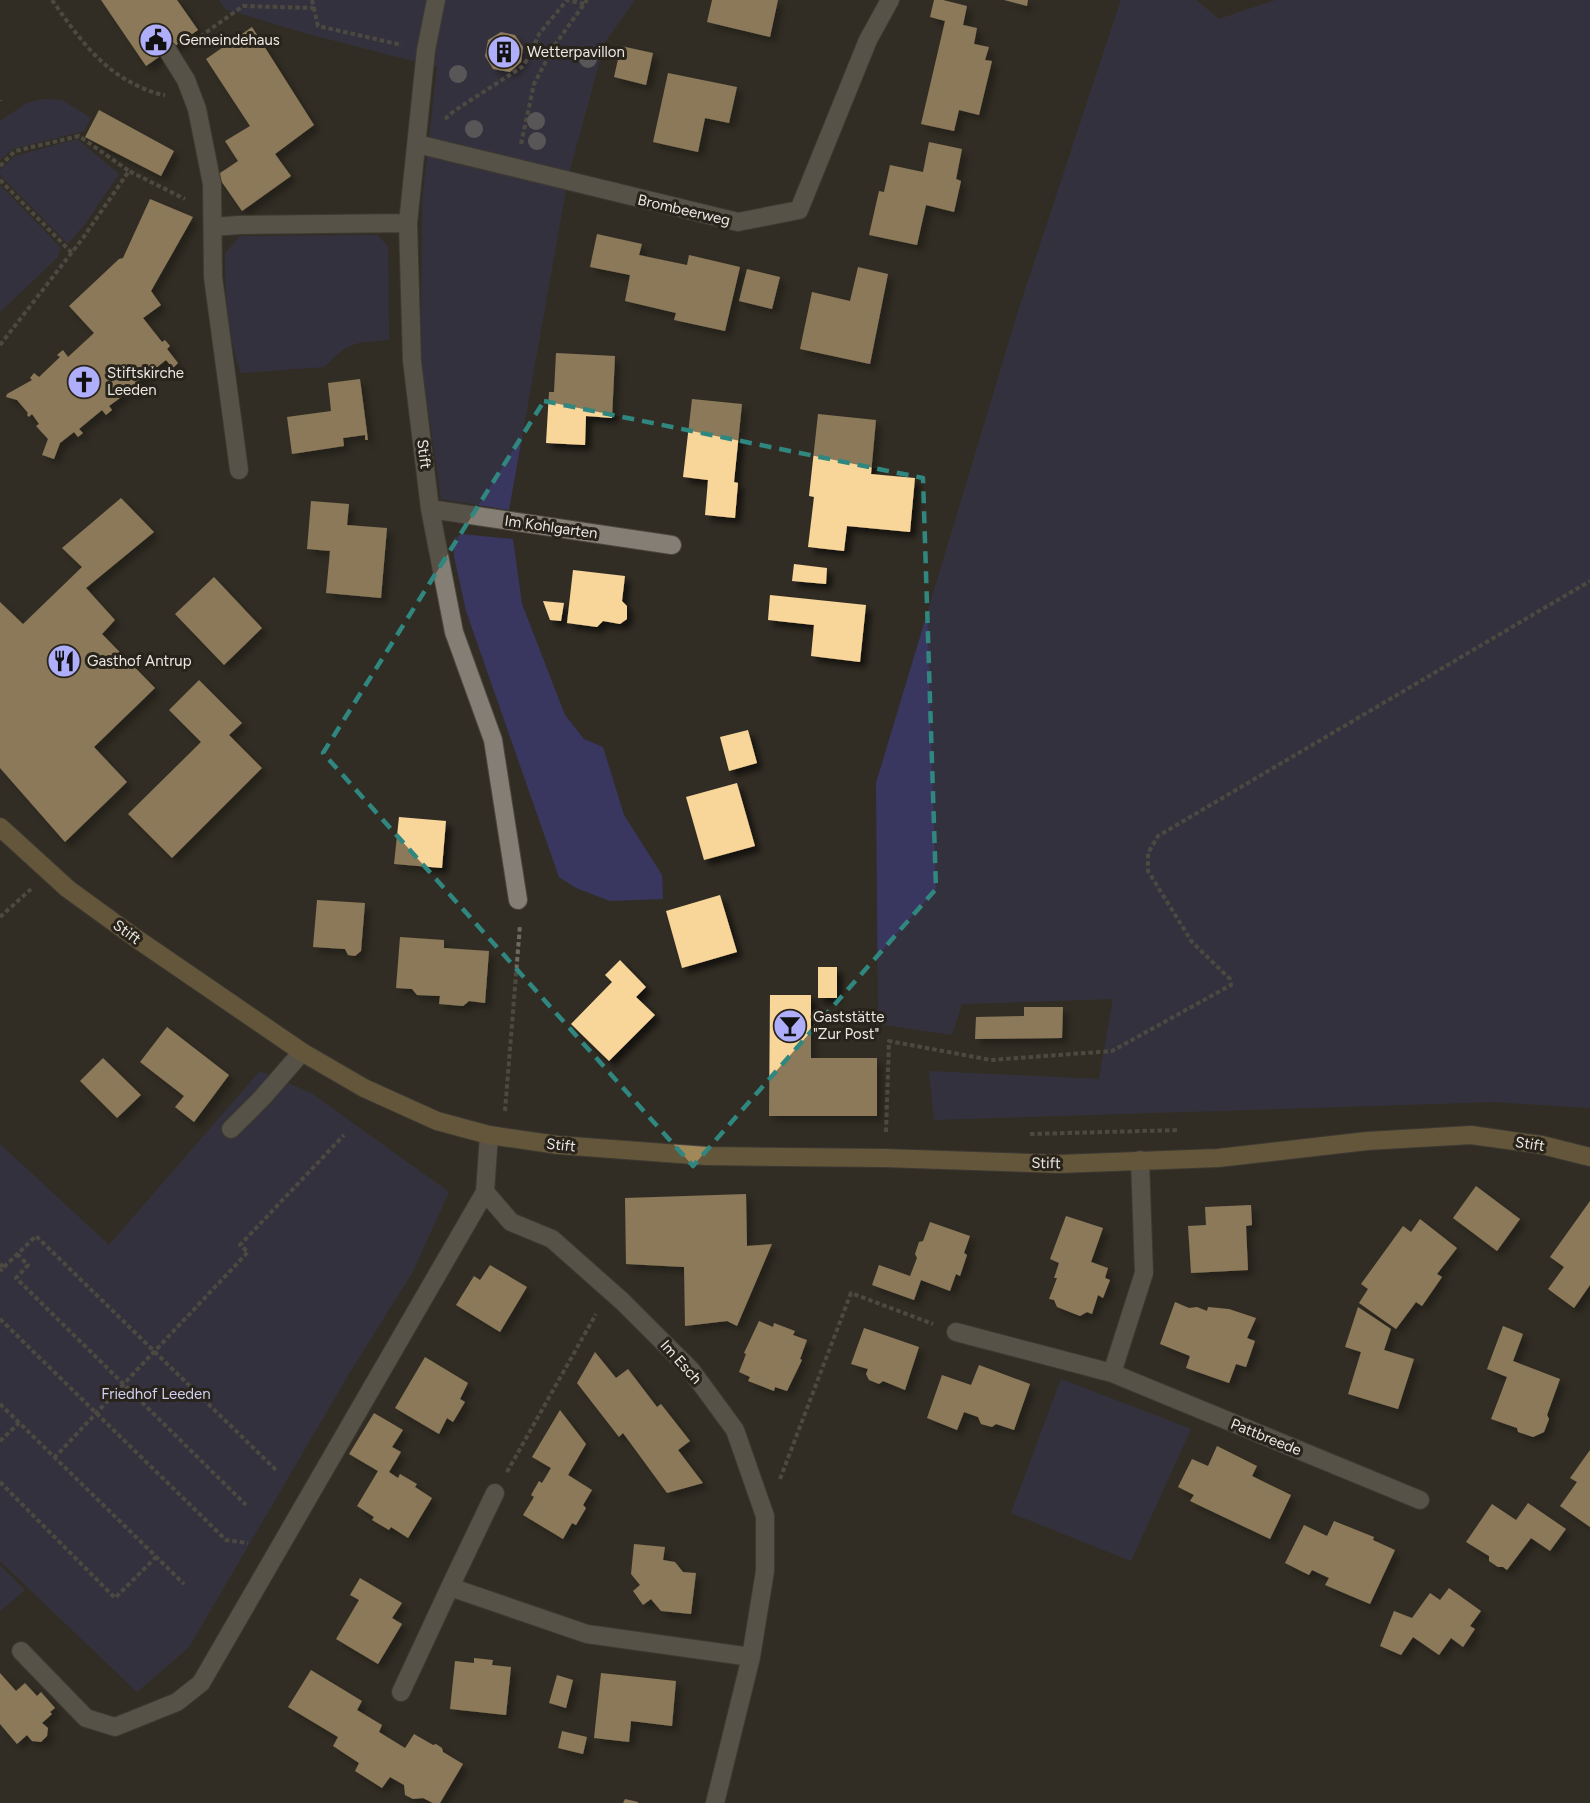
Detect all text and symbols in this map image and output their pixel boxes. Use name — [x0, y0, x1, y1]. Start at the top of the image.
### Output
public building icon: Gemeindehaus — [138, 22, 174, 58]
place label: Gemeindehaus — [179, 31, 280, 49]
building icon: Wetterpavillon — [486, 34, 522, 70]
place label: Wetterpavillon — [527, 43, 625, 61]
street label: Brombeerweg — [636, 191, 732, 229]
church icon: Stiftskirche Leeden — [66, 364, 102, 400]
place label: Stiftskirche Leeden — [107, 364, 184, 399]
street label: Stift — [413, 438, 435, 470]
street label: Im Kohlgarten — [503, 512, 599, 542]
restaurant icon: Gasthof Antrup — [46, 643, 82, 679]
place label: Gasthof Antrup — [87, 652, 192, 670]
street label: Stift — [110, 916, 145, 948]
bar icon: Gaststätte "Zur Post" — [772, 1008, 808, 1044]
place label: Gaststätte "Zur Post" — [813, 1008, 885, 1043]
street label: Stift — [1514, 1133, 1546, 1155]
street label: Stift — [545, 1135, 577, 1156]
street label: Stift — [1031, 1154, 1061, 1172]
street label: Im Esch — [657, 1336, 705, 1388]
park label: Friedhof Leeden — [101, 1385, 211, 1403]
street label: Pattbreede — [1228, 1415, 1304, 1459]

